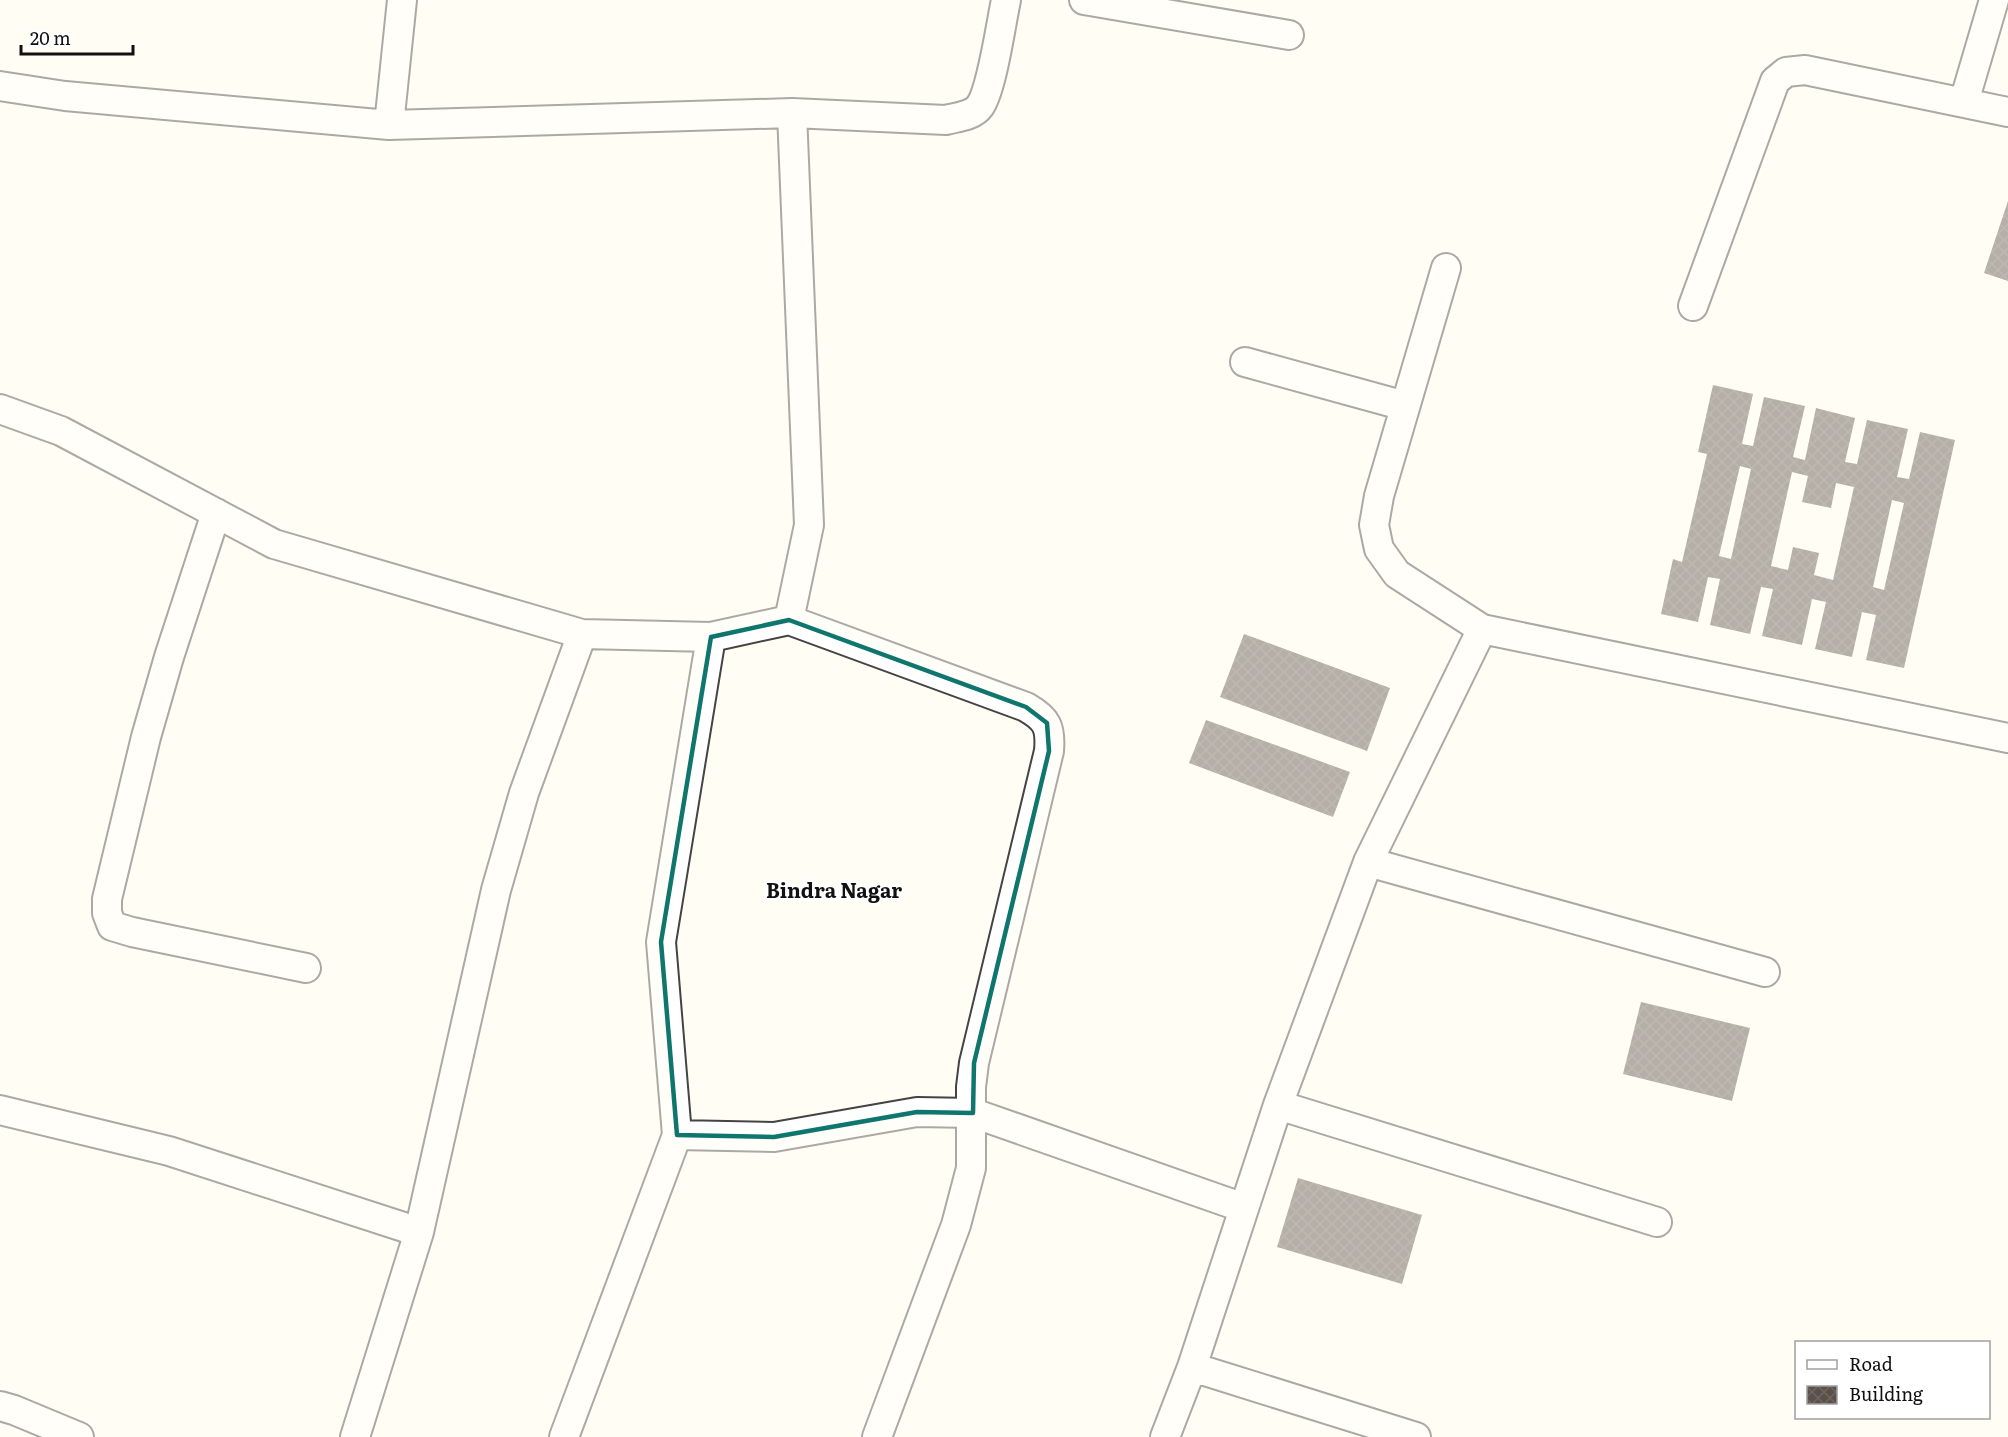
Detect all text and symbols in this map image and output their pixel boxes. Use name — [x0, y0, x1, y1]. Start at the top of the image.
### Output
scale bar — [21, 18, 134, 56]
text: 20 m — [30, 24, 71, 51]
district label: Bindra Nagar — [766, 874, 902, 904]
legend — [1795, 1341, 1990, 1419]
text: Road — [1849, 1350, 1893, 1377]
text: Building — [1849, 1380, 1924, 1407]

